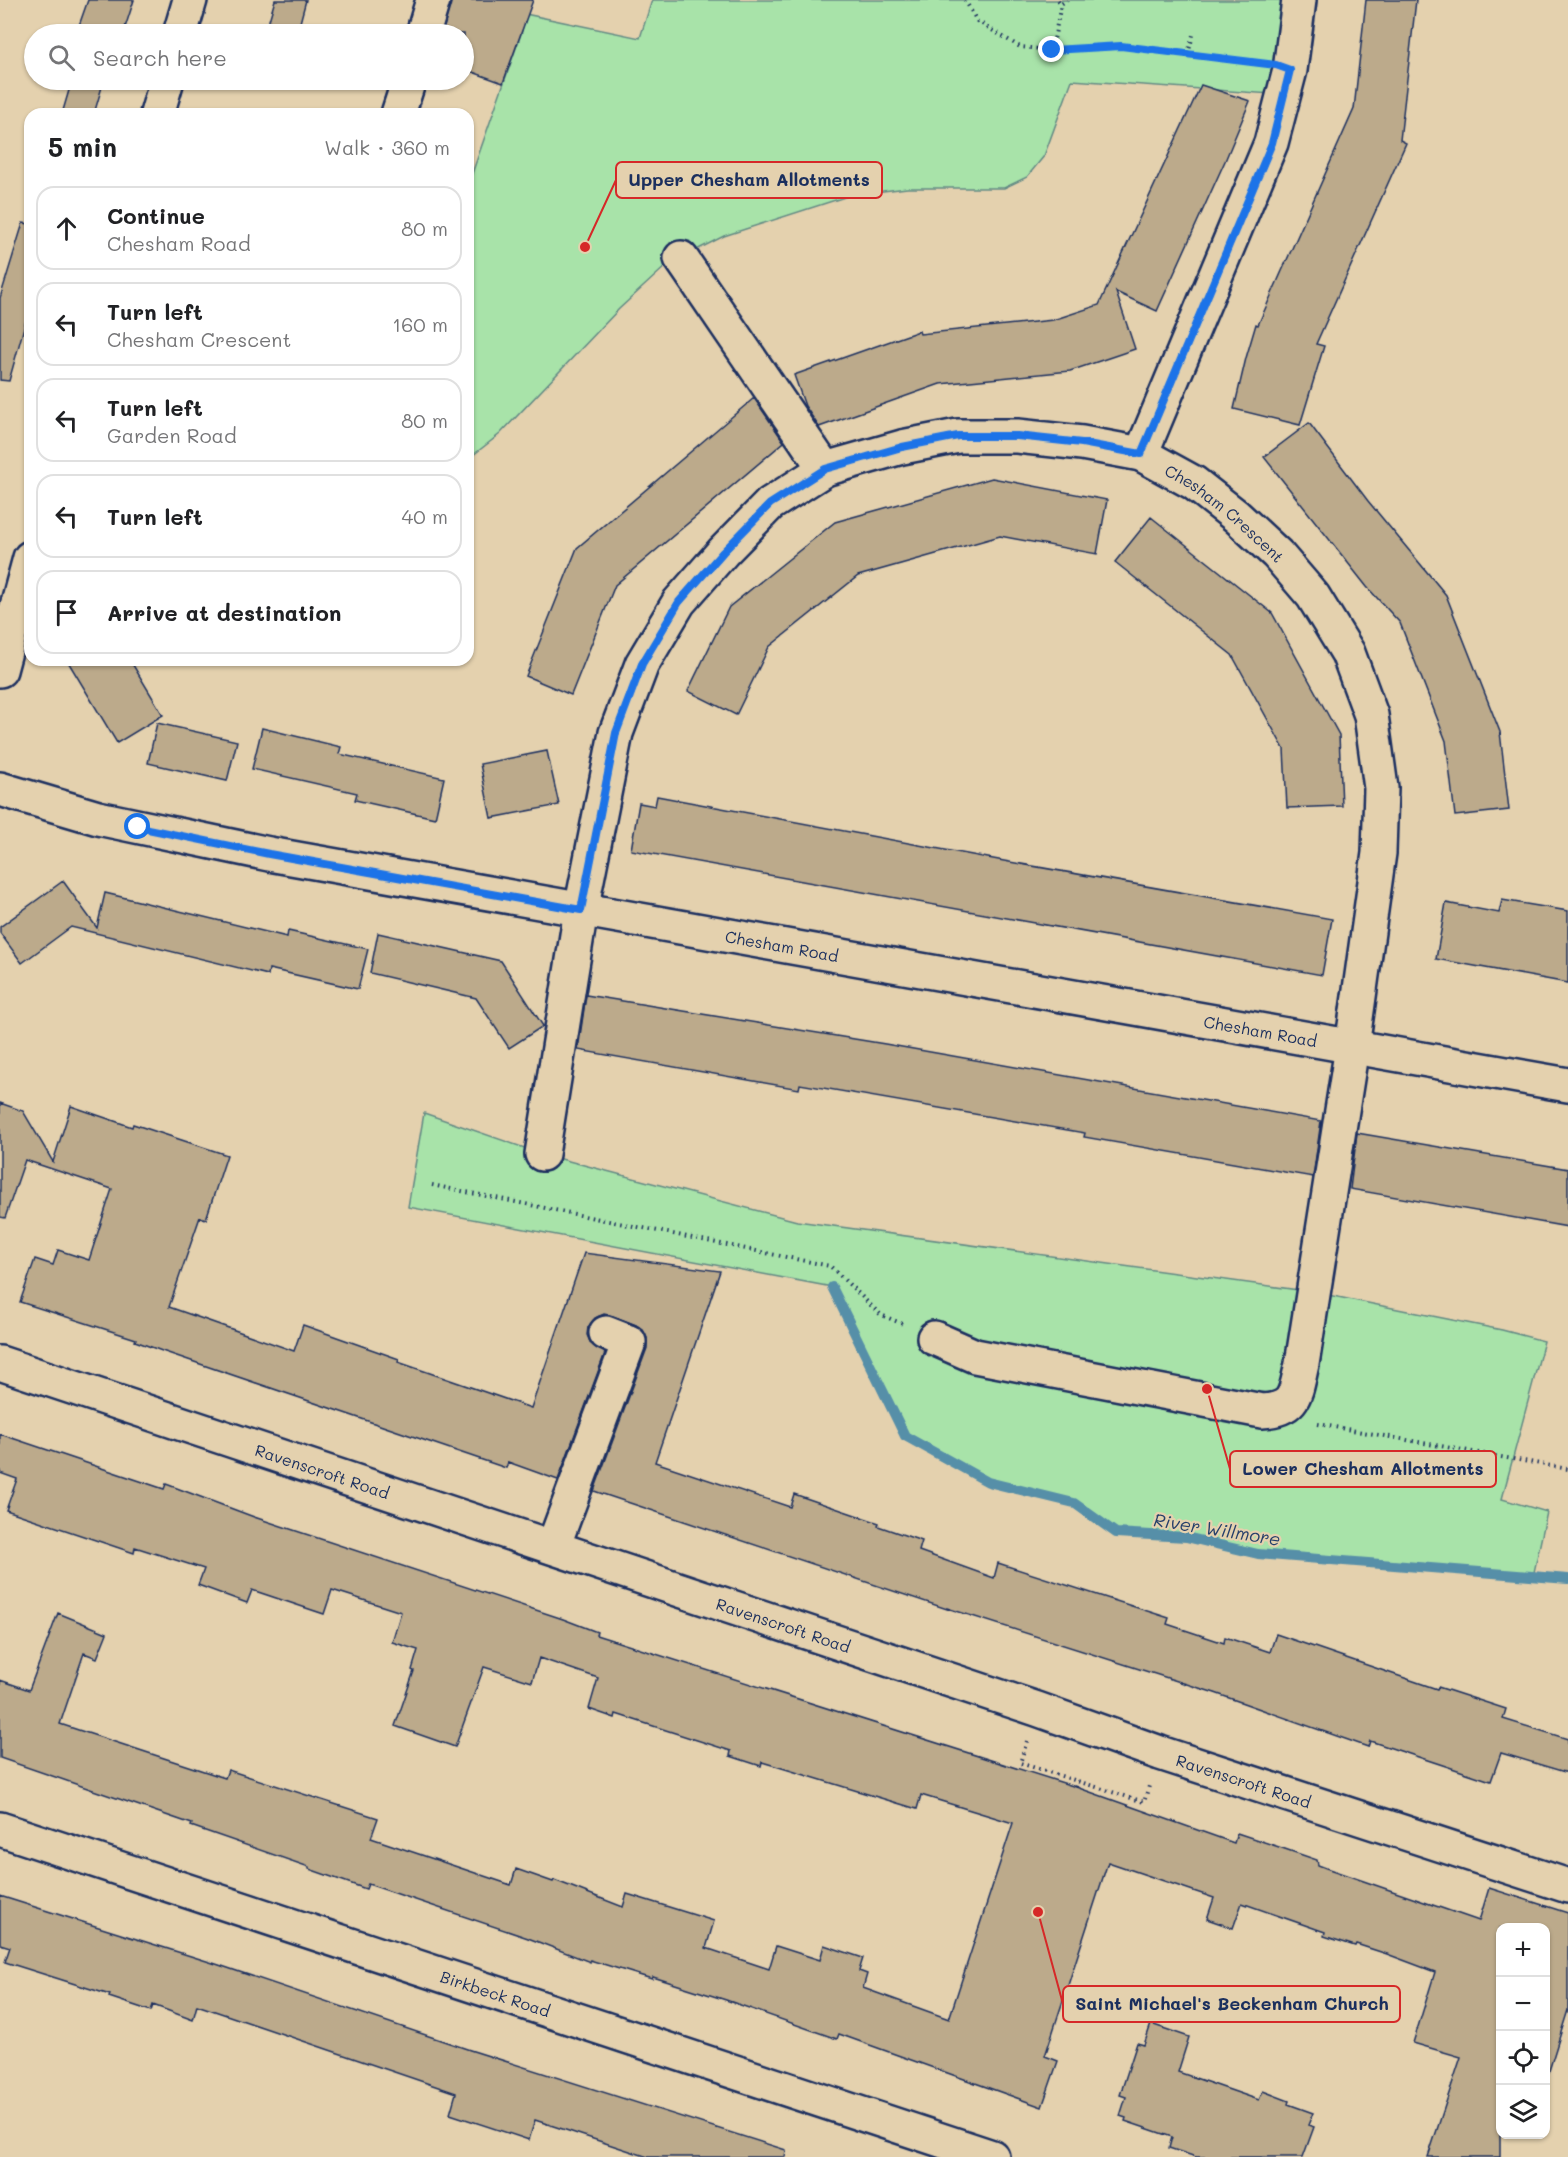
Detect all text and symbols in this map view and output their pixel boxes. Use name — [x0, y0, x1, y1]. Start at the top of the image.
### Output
search box — [24, 24, 474, 90]
route end — [1038, 36, 1064, 62]
icon: search — [45, 41, 78, 74]
text: Search here — [93, 43, 227, 72]
text: 5 min — [48, 130, 117, 164]
text: Walk · 360 m — [324, 134, 450, 160]
callout: Upper Chesham Allotments — [616, 162, 882, 198]
text: Upper Chesham Allotments — [628, 167, 870, 191]
text: Continue — [107, 201, 205, 230]
icon: ahead — [50, 212, 83, 245]
text: 80 m — [401, 215, 448, 241]
text: Chesham Road — [107, 230, 251, 256]
text: Turn left — [107, 297, 203, 326]
icon: left — [50, 308, 83, 341]
text: 160 m — [392, 311, 448, 337]
text: Chesham Crescent — [107, 326, 291, 352]
text: Turn left — [107, 393, 203, 422]
icon: left — [50, 404, 83, 437]
text: 80 m — [401, 407, 448, 433]
text: Garden Road — [107, 422, 237, 448]
street label: Chesham Crescent — [1162, 459, 1290, 566]
icon: left — [50, 500, 83, 533]
text: Turn left — [107, 502, 203, 531]
text: 40 m — [402, 503, 448, 529]
icon: arrive — [50, 596, 83, 629]
text: Arrive at destination — [107, 598, 342, 627]
route start — [124, 813, 150, 839]
street label: Chesham Road — [724, 925, 840, 966]
street label: Chesham Road — [1202, 1010, 1319, 1051]
street label: Ravenscroft Road — [253, 1438, 392, 1503]
callout: Lower Chesham Allotments — [1230, 1451, 1496, 1487]
text: Lower Chesham Allotments — [1242, 1456, 1484, 1480]
water label: River Willmore — [1152, 1507, 1282, 1551]
street label: Ravenscroft Road — [714, 1592, 854, 1657]
street label: Ravenscroft Road — [1174, 1749, 1314, 1812]
map controls — [1496, 1923, 1550, 2139]
button: + — [1496, 1923, 1550, 1977]
street label: Birkbeck Road — [438, 1965, 553, 2021]
button: − — [1496, 1977, 1550, 2031]
callout: Saint Michael's Beckenham Church — [1063, 1986, 1400, 2022]
text: Saint Michael's Beckenham Church — [1075, 1991, 1389, 2015]
button: locate — [1496, 2031, 1550, 2085]
button: layers — [1496, 2085, 1550, 2139]

